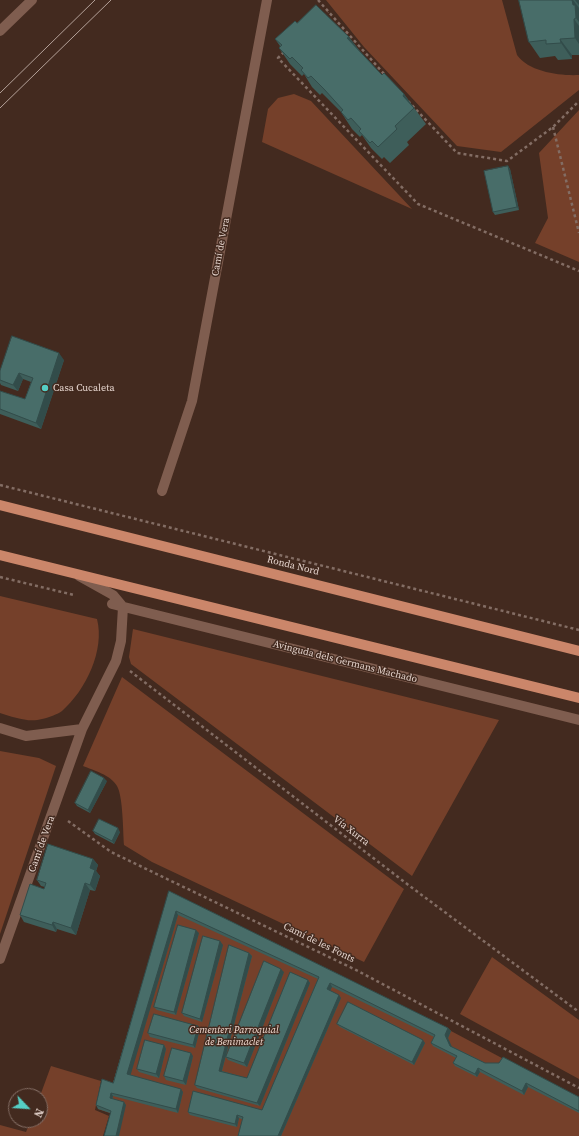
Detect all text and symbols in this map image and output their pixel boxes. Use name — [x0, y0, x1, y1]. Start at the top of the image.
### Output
street label: Camí de Vera — [209, 217, 233, 277]
place label: Casa Cucaleta — [53, 382, 114, 394]
marker: Casa Cucaleta — [40, 383, 50, 393]
street label: Ronda Nord — [266, 554, 320, 578]
street label: Avinguda dels Germans Machado — [272, 638, 418, 686]
street label: Camí de Vera — [26, 814, 58, 874]
street label: Vía Xurra — [331, 814, 371, 848]
street label: Camí de les Fonts — [281, 921, 357, 965]
park label: Cementeri Parroquial de Benimaclet — [189, 1024, 279, 1048]
north arrow — [8, 1088, 48, 1128]
text: N — [30, 1106, 47, 1120]

